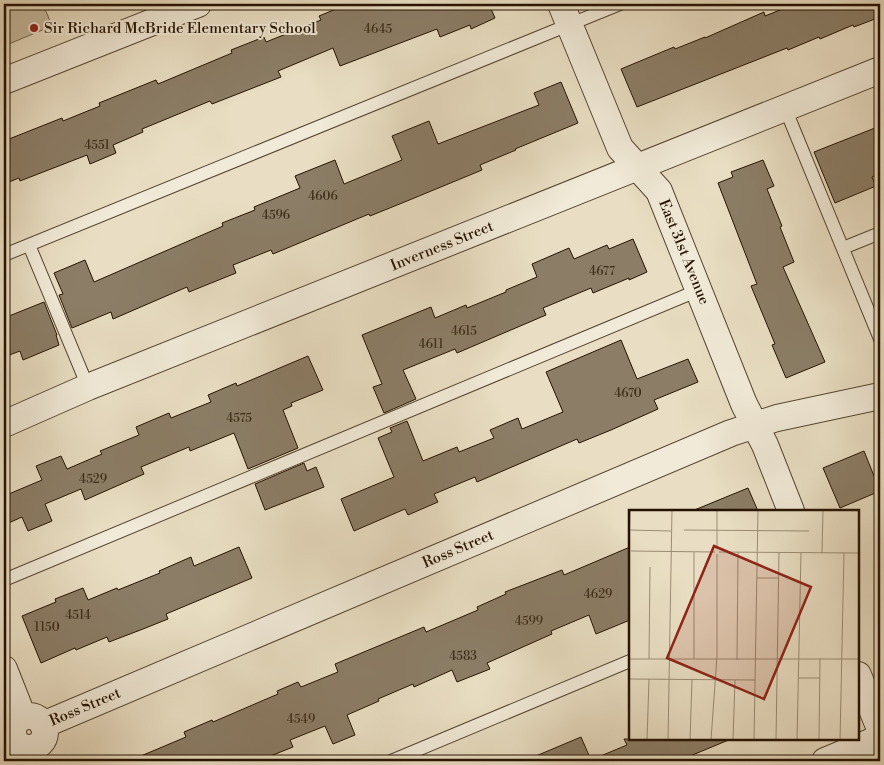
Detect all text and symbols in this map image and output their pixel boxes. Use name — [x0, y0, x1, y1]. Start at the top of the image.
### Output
place label: Sir Richard McBride Elementary School — [44, 19, 316, 38]
marker: Sir Richard McBride Elementary School — [28, 22, 40, 34]
house number: 4645 — [364, 22, 393, 37]
house number: 4551 — [84, 138, 111, 153]
house number: 4606 — [308, 189, 338, 204]
street label: East 31st Avenue — [654, 197, 714, 307]
house number: 4596 — [262, 208, 290, 223]
street label: Inverness Street — [388, 216, 497, 275]
house number: 4677 — [589, 264, 615, 279]
house number: 4615 — [451, 324, 477, 339]
house number: 4611 — [419, 337, 444, 352]
house number: 4670 — [614, 386, 642, 401]
house number: 4575 — [226, 411, 252, 426]
house number: 4529 — [79, 472, 107, 487]
inset map — [629, 510, 859, 740]
street label: Ross Street — [419, 525, 497, 573]
house number: 4629 — [584, 587, 612, 602]
house number: 4514 — [65, 608, 91, 623]
house number: 4599 — [515, 614, 543, 629]
house number: 1150 — [34, 620, 60, 635]
house number: 4583 — [449, 649, 477, 664]
street label: Ross Street — [46, 683, 124, 731]
house number: 4549 — [287, 712, 315, 727]

